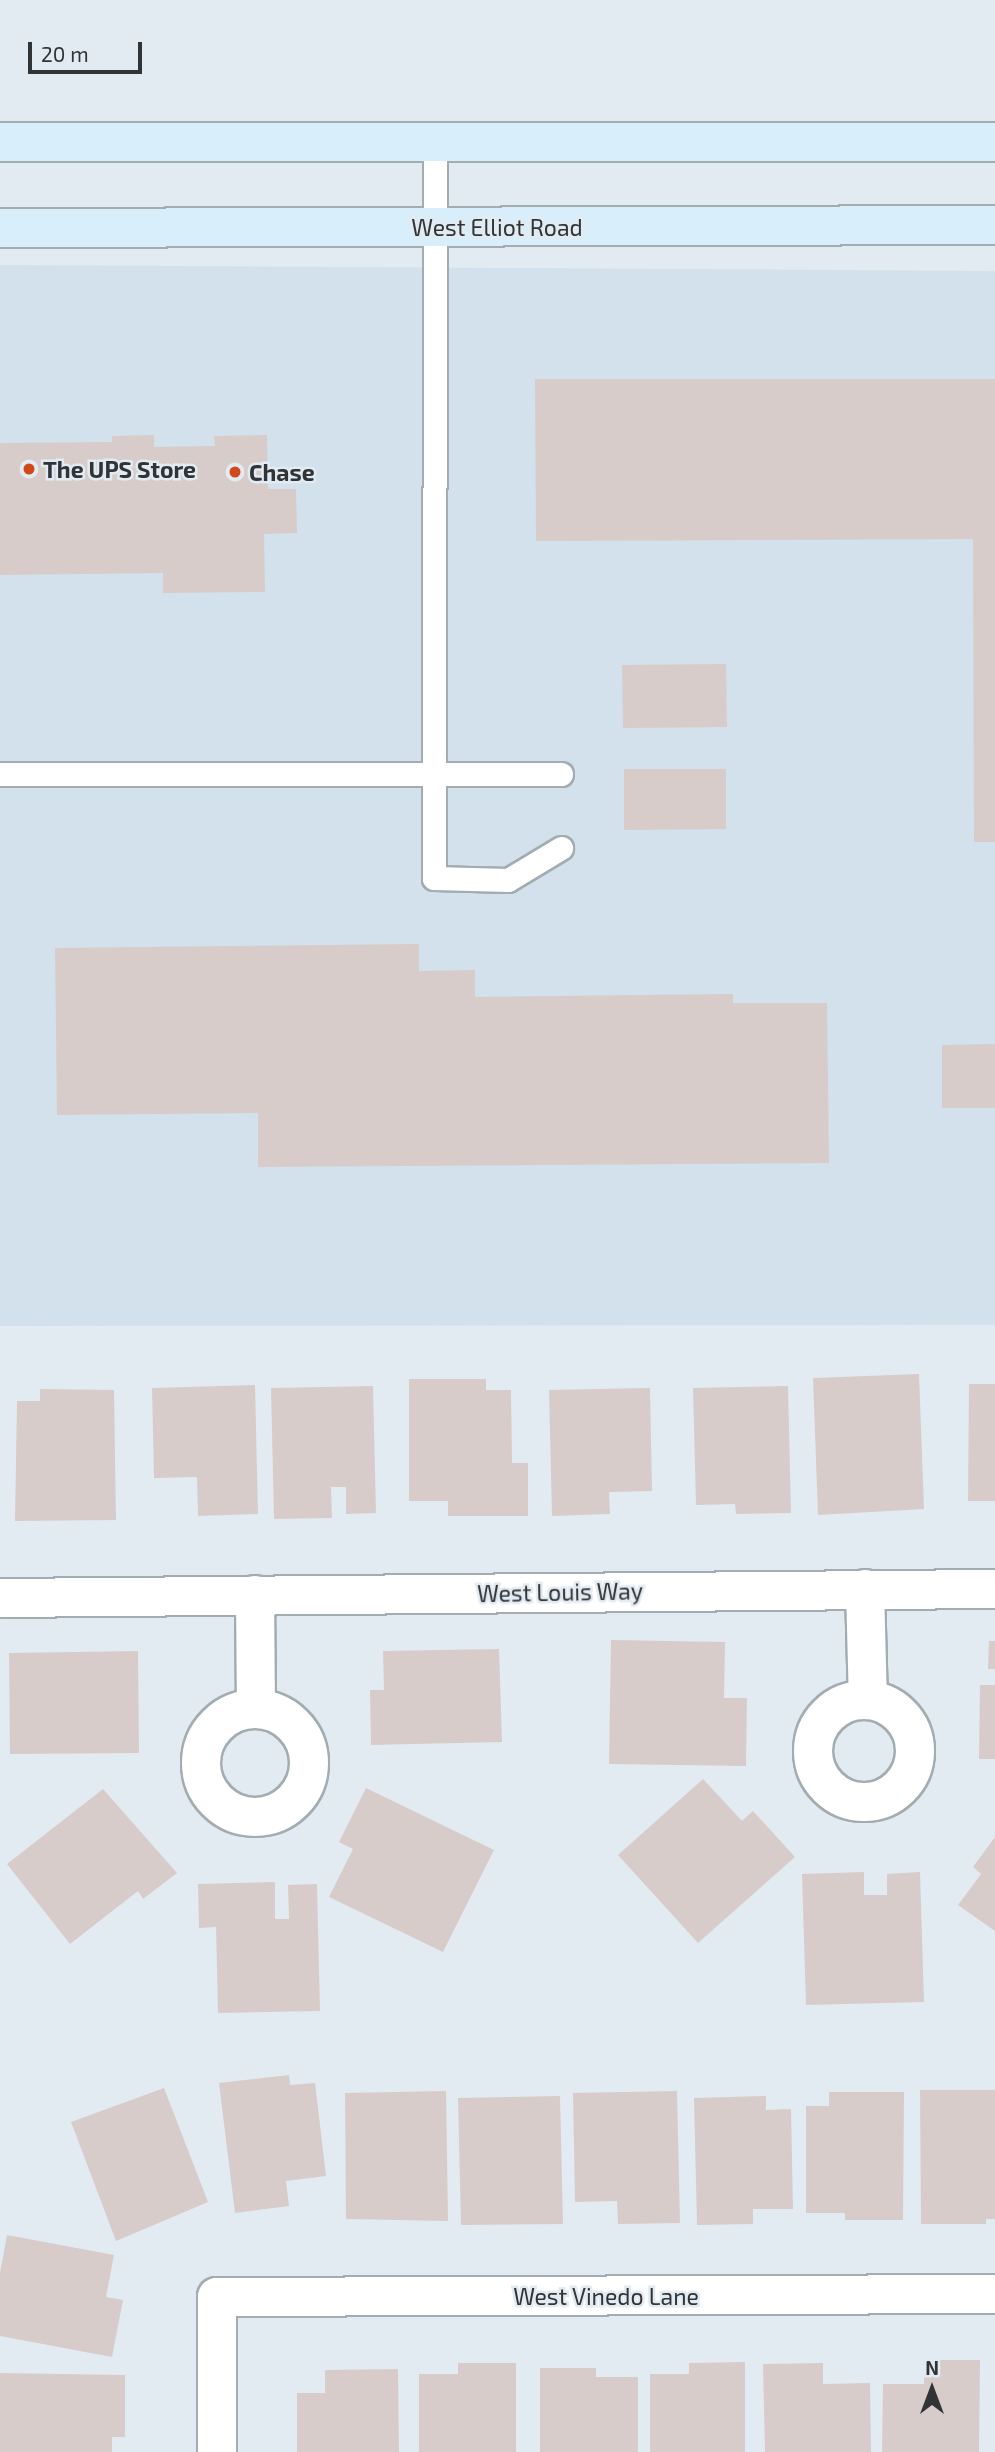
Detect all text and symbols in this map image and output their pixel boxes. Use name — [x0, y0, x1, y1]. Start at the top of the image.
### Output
scale bar — [32, 28, 145, 72]
text: 20 m — [41, 41, 89, 66]
street label: West Elliot Road — [411, 213, 583, 241]
place label: The UPS Store — [43, 455, 196, 483]
place label: Chase — [249, 458, 315, 486]
marker: The UPS Store — [21, 461, 37, 477]
marker: Chase — [227, 464, 243, 480]
street label: West Louis Way — [477, 1577, 643, 1607]
street label: West Vinedo Lane — [513, 2282, 699, 2310]
north arrow — [897, 2354, 967, 2424]
text: N — [925, 2356, 939, 2379]

